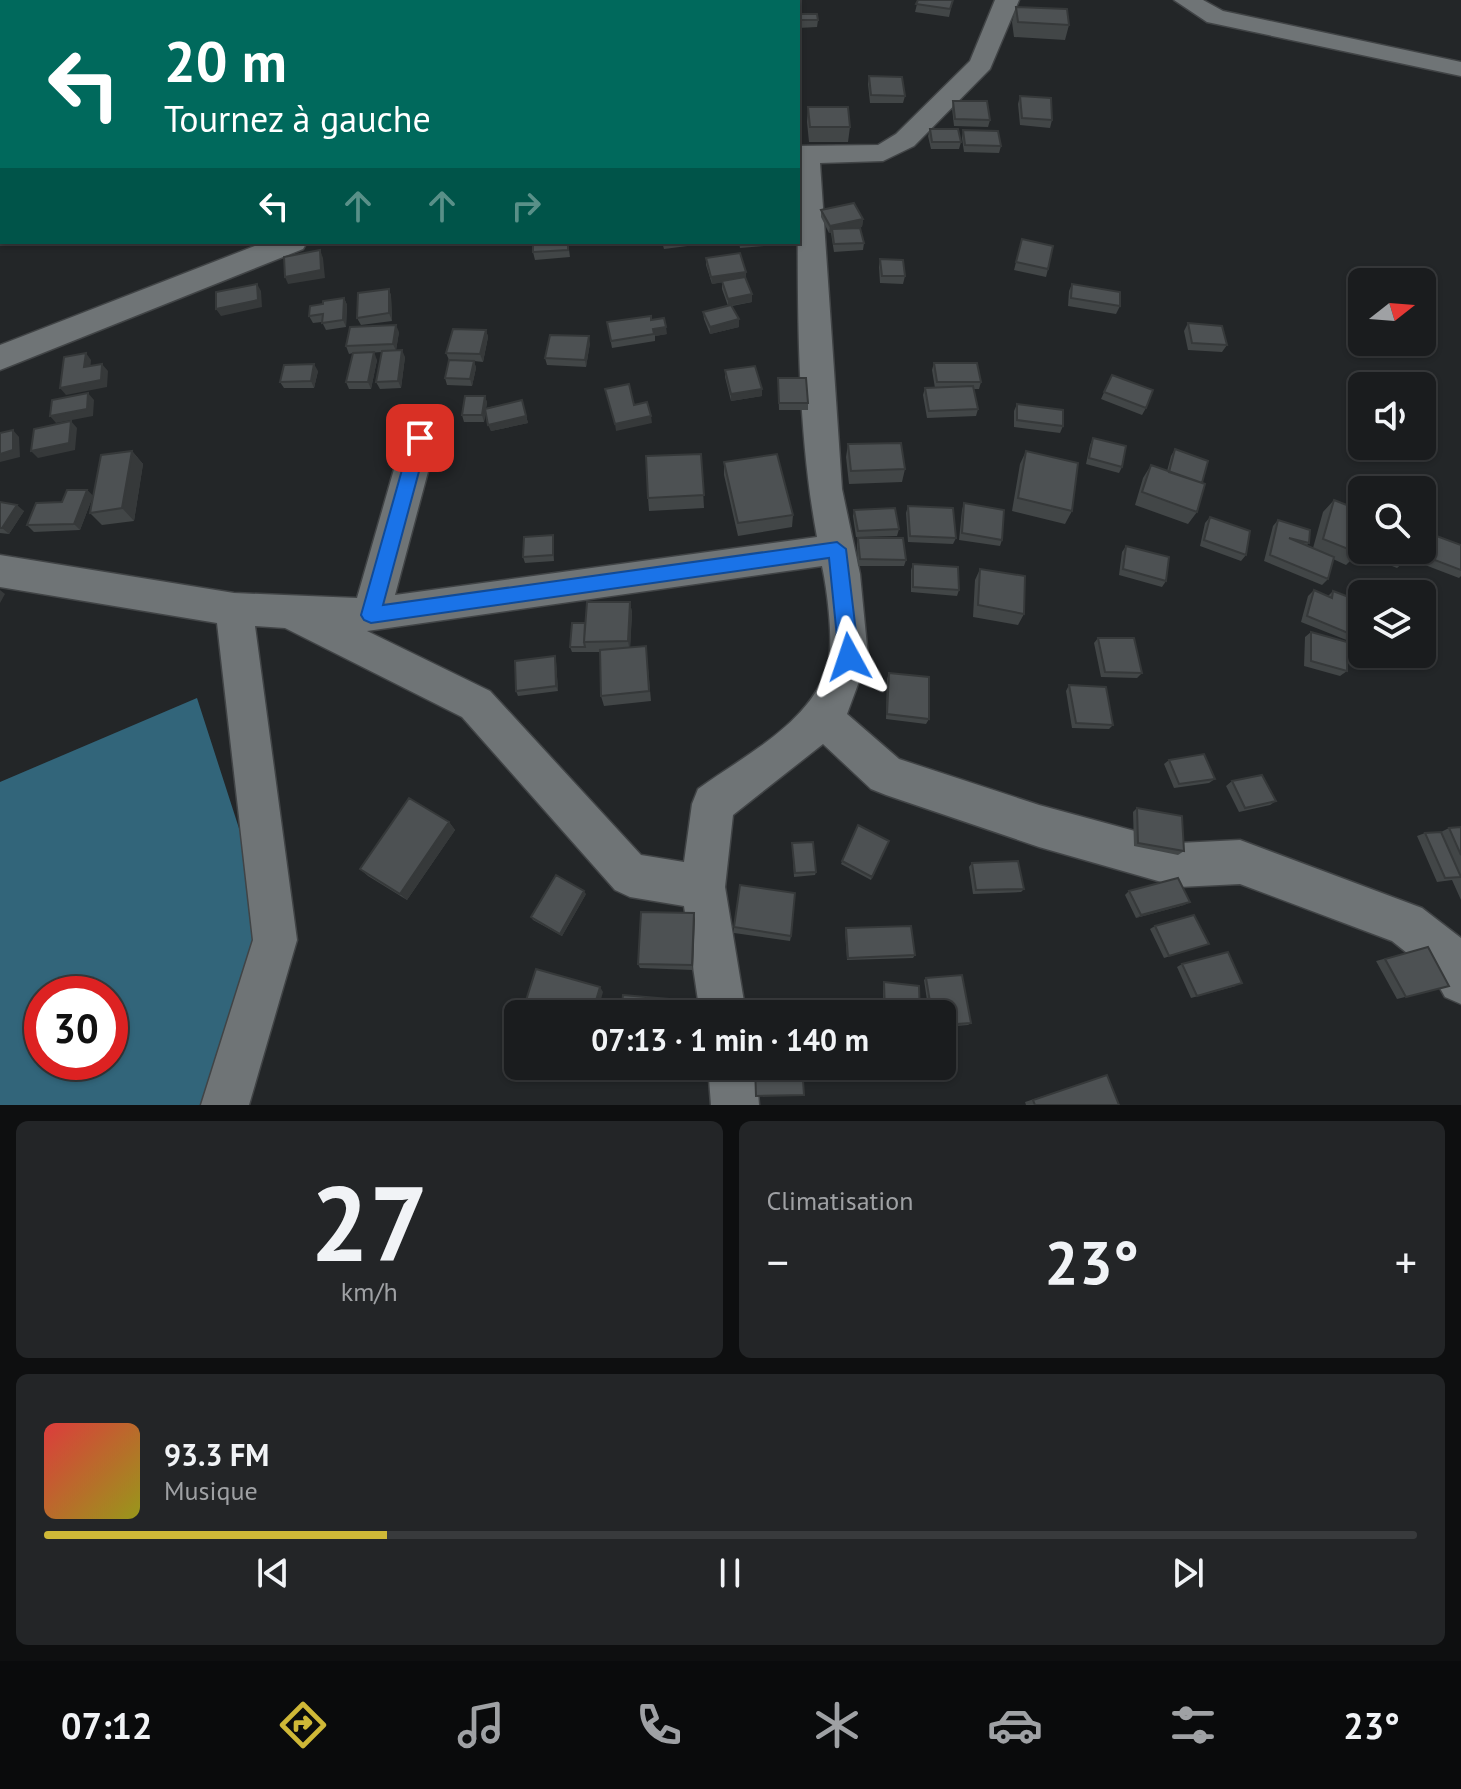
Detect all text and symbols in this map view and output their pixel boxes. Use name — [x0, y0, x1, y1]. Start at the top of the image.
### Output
text: 20 m — [164, 25, 287, 97]
icon: left — [32, 32, 136, 136]
text: Tournez à gauche — [164, 95, 431, 142]
icon: left — [252, 184, 296, 228]
icon: ahead — [336, 184, 380, 228]
icon: ahead — [420, 184, 464, 228]
icon: right — [504, 184, 548, 228]
north arrow — [1348, 268, 1436, 356]
map controls — [1348, 268, 1436, 668]
button: sound — [1348, 372, 1436, 460]
pin — [386, 404, 454, 472]
icon: arrive — [398, 416, 442, 460]
button: search — [1348, 476, 1436, 564]
button: layers — [1348, 580, 1436, 668]
position arrow — [807, 615, 891, 699]
speed limit sign: 30 — [24, 976, 128, 1080]
text: 07:13 · 1 min · 140 m — [591, 1020, 869, 1059]
text: 27 — [310, 1155, 428, 1290]
text: Climatisation — [767, 1184, 913, 1217]
text: 23° — [1045, 1223, 1139, 1301]
text: − — [767, 1233, 789, 1290]
text: + — [1395, 1233, 1417, 1290]
text: km/h — [341, 1275, 398, 1308]
text: 93.3 FM — [164, 1435, 269, 1474]
text: Musique — [164, 1474, 258, 1507]
icon: previous — [251, 1551, 295, 1595]
icon: pause — [708, 1551, 752, 1595]
icon: next — [1166, 1551, 1210, 1595]
icon: directions — [275, 1697, 331, 1753]
icon: music — [453, 1697, 509, 1753]
icon: phone — [631, 1697, 687, 1753]
icon: climate — [809, 1697, 865, 1753]
icon: car — [987, 1697, 1043, 1753]
icon: filters — [1165, 1697, 1221, 1753]
text: 07:12 — [61, 1702, 152, 1749]
text: 23° — [1343, 1702, 1400, 1749]

